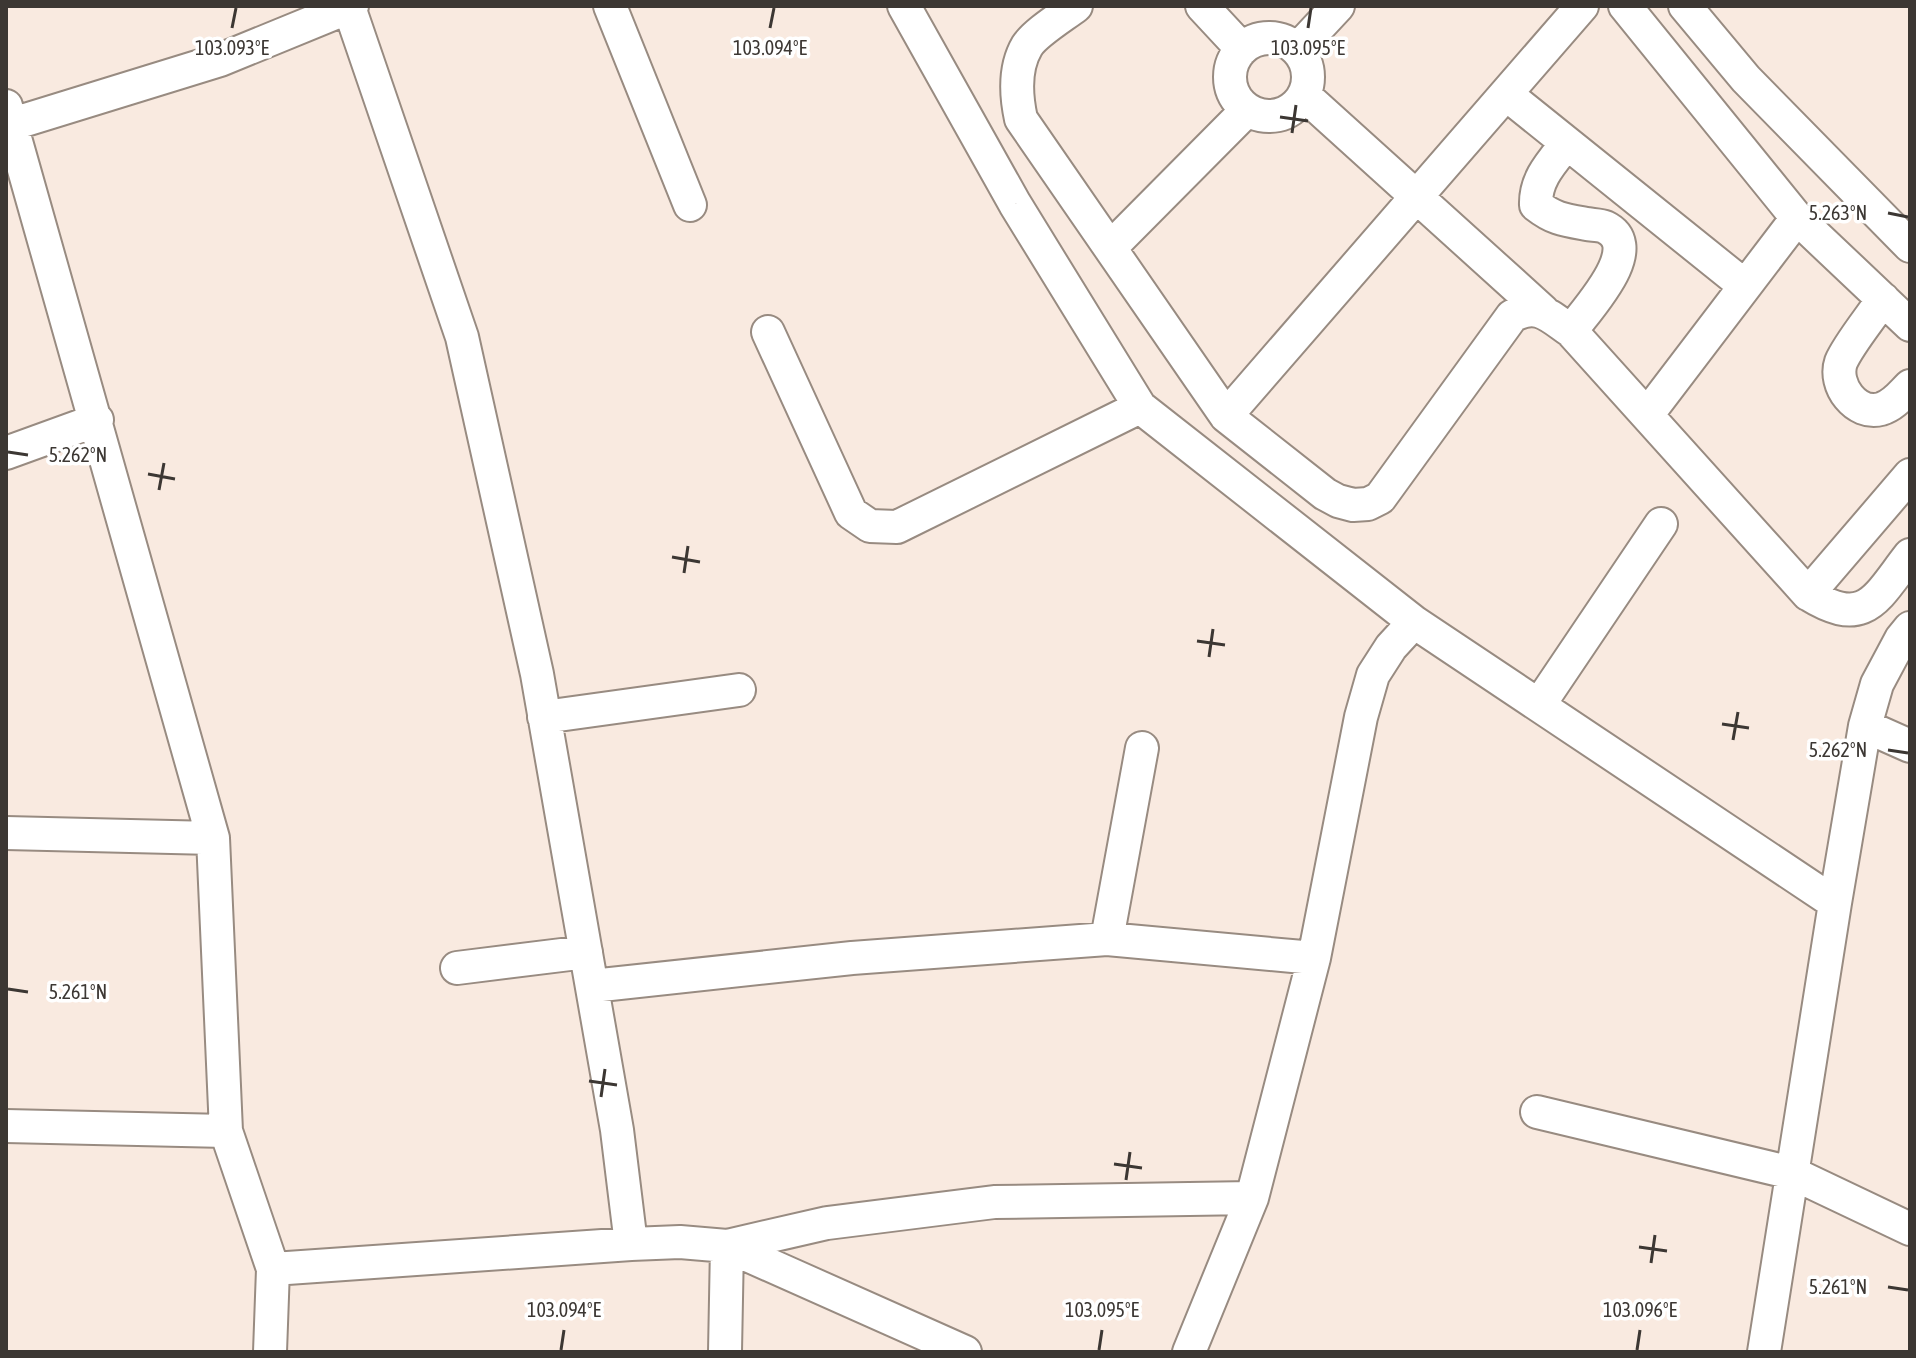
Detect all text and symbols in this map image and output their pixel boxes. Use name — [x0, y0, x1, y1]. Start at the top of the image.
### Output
text: 103.093°E — [195, 36, 269, 59]
text: 103.094°E — [733, 36, 807, 59]
text: 103.095°E — [1271, 36, 1345, 59]
text: 5.263°N — [1809, 201, 1867, 224]
text: 5.262°N — [49, 443, 107, 466]
text: 5.262°N — [1809, 738, 1867, 761]
text: 5.261°N — [49, 980, 107, 1003]
text: 5.261°N — [1809, 1275, 1867, 1298]
text: 103.094°E — [527, 1298, 601, 1321]
text: 103.095°E — [1065, 1298, 1139, 1321]
text: 103.096°E — [1603, 1298, 1677, 1321]

